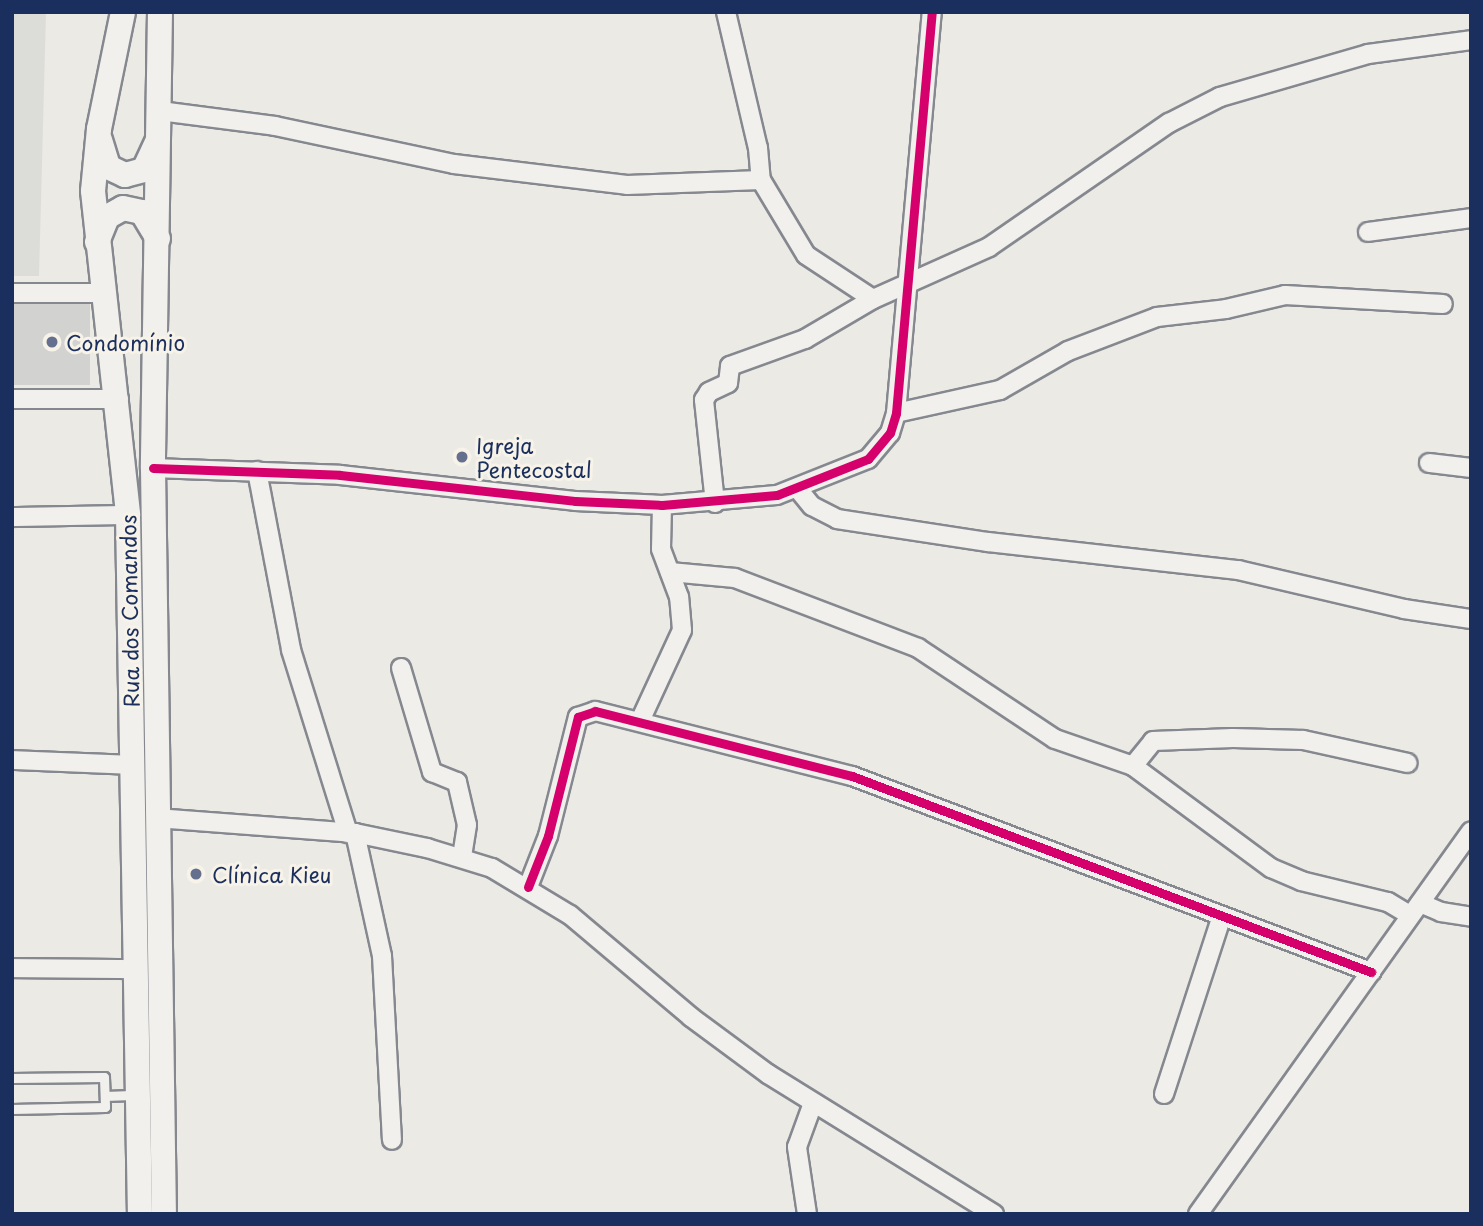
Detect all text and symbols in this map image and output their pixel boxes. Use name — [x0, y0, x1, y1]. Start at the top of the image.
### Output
place label: Condomínio — [66, 329, 185, 355]
marker: Condomínio — [44, 334, 60, 350]
place label: Igreja Pentecostal — [476, 432, 592, 482]
marker: Igreja Pentecostal — [454, 449, 470, 465]
street label: Rua dos Comandos — [115, 514, 143, 708]
place label: Clínica Kieu — [212, 861, 331, 887]
marker: Clínica Kieu — [186, 864, 206, 884]

